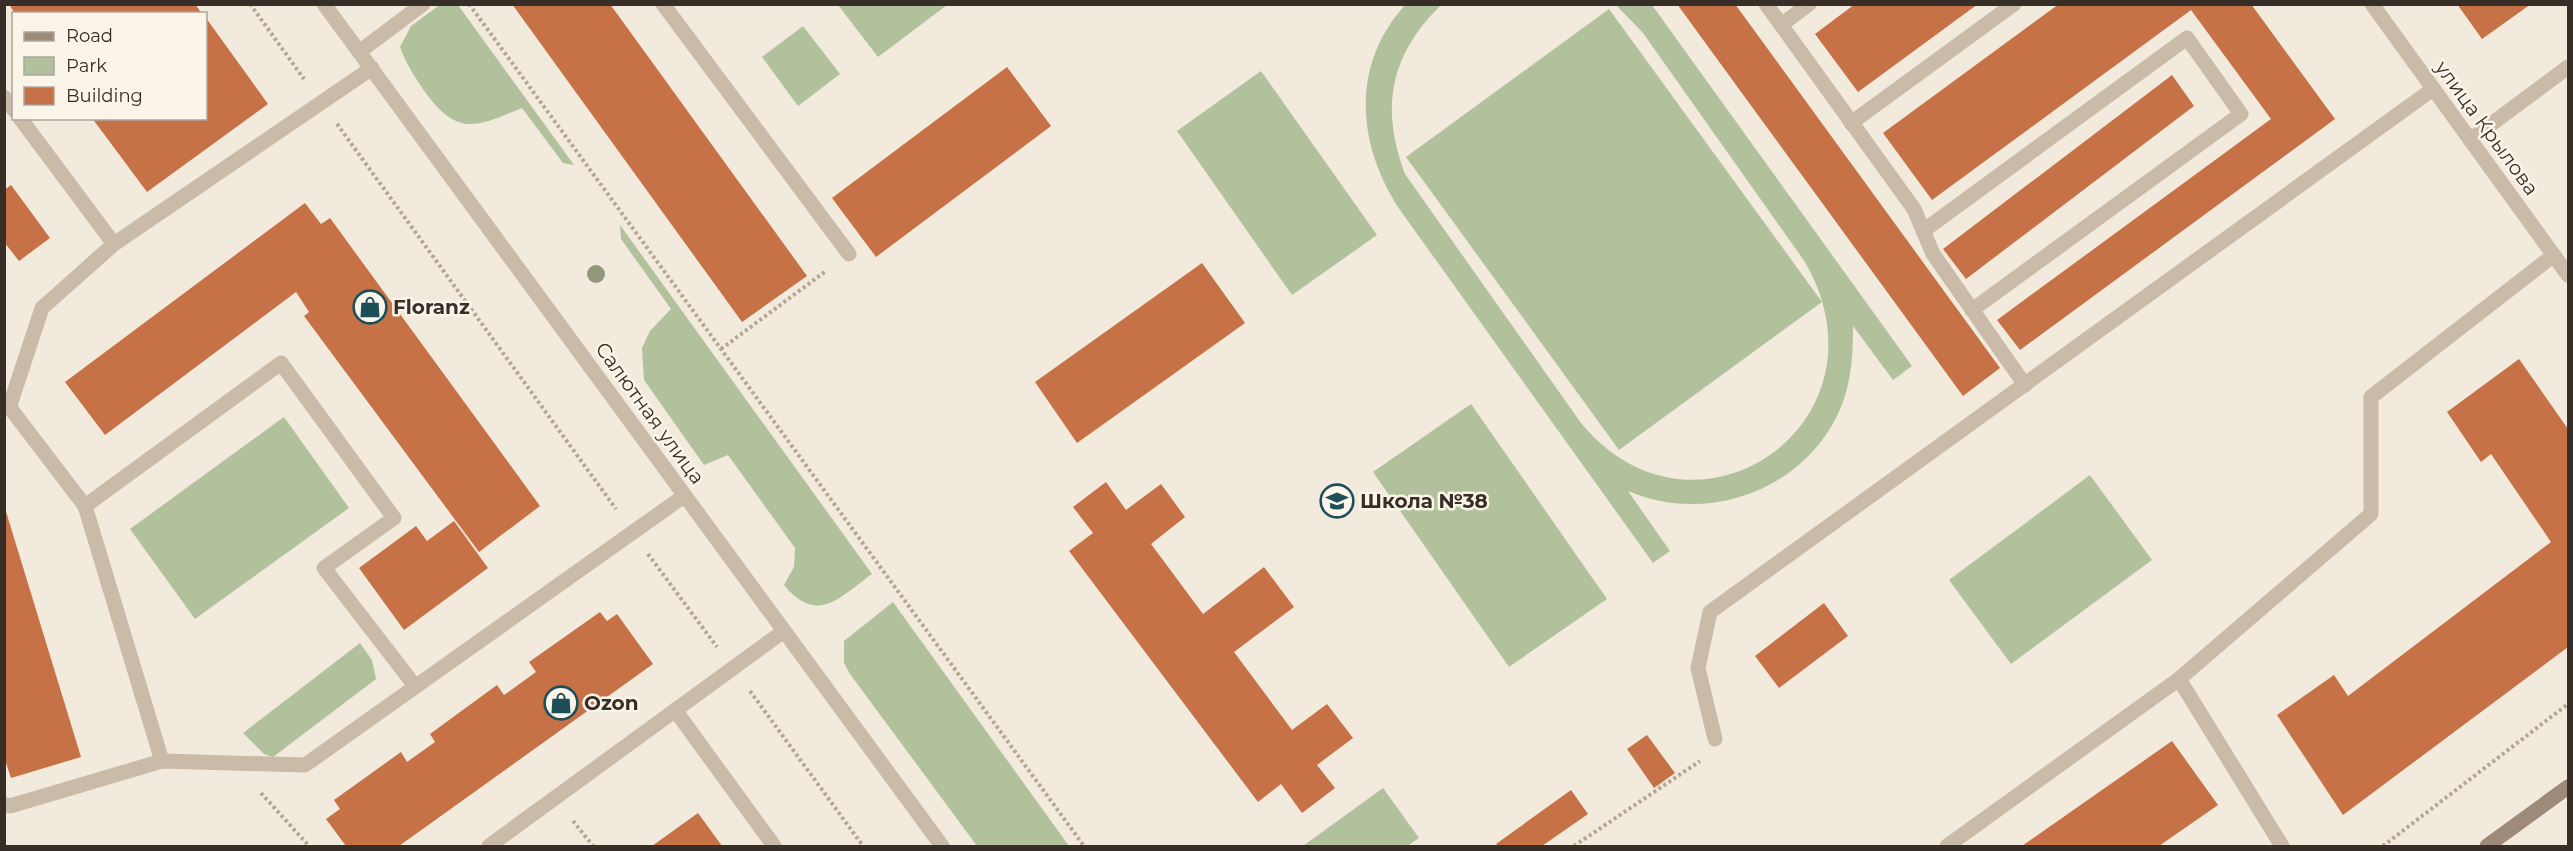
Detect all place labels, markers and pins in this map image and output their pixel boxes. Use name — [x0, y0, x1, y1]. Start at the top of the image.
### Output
shop icon: Floranz — [352, 289, 388, 325]
place label: Floranz — [393, 295, 470, 319]
school or university icon: Школа №38 — [1319, 483, 1355, 519]
place label: Школа №38 — [1360, 489, 1488, 513]
shop icon: Ozon — [543, 685, 579, 721]
place label: Ozon — [584, 691, 639, 715]

